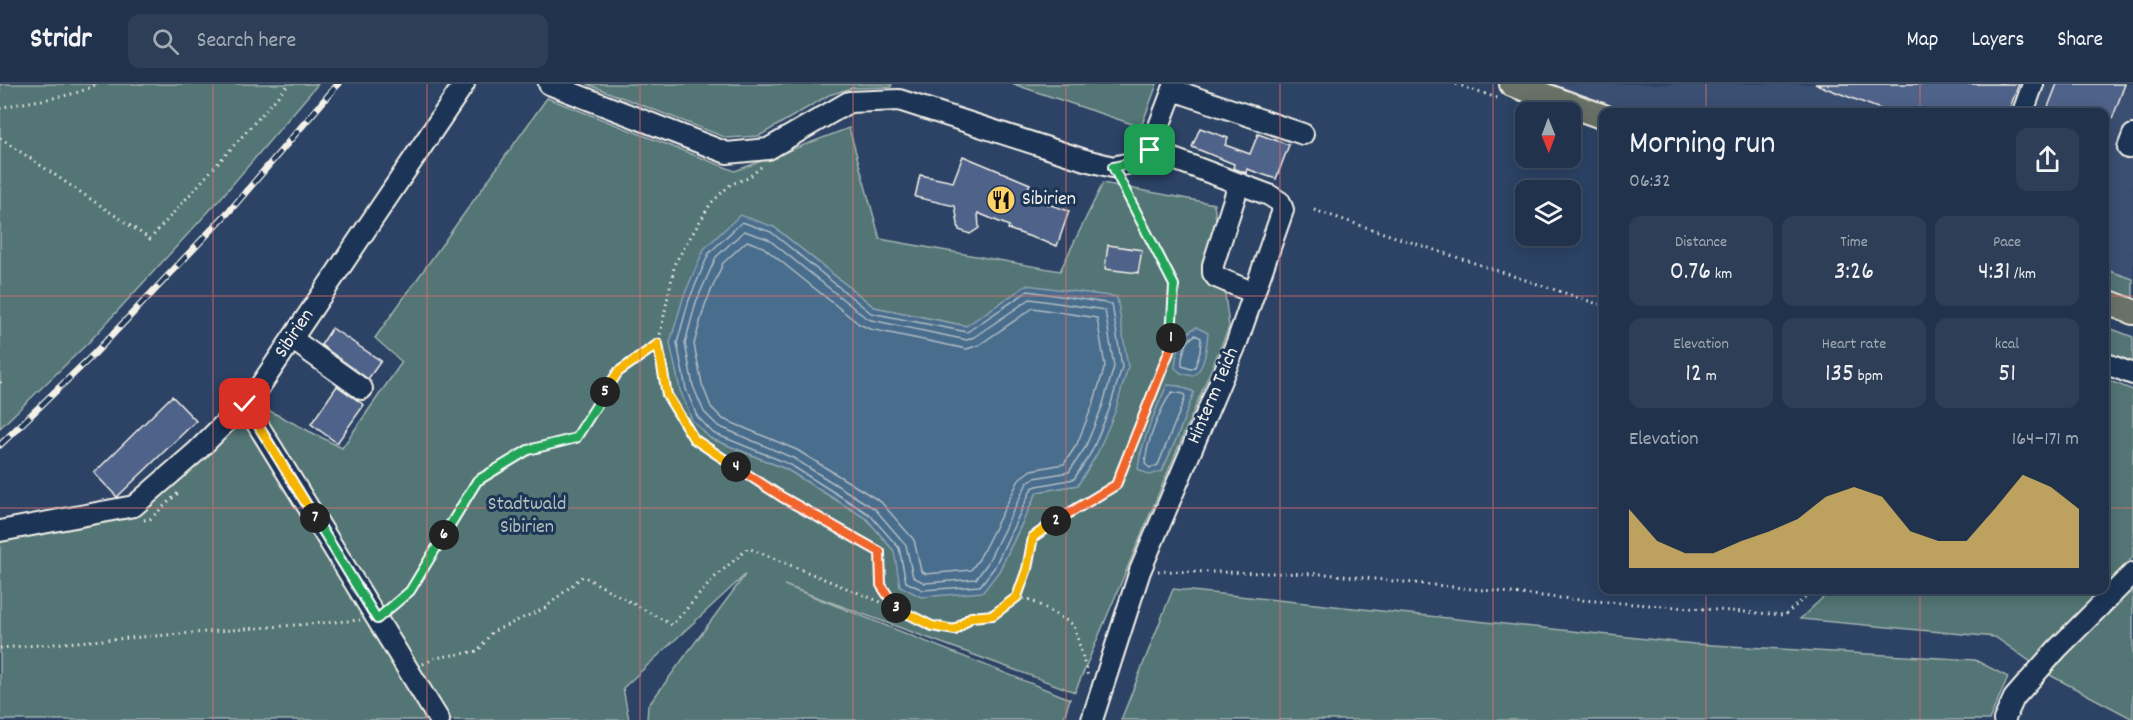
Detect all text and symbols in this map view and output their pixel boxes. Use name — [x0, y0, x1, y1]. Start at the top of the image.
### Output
search box — [128, 14, 548, 68]
text: Stridr — [30, 21, 92, 61]
icon: search — [149, 25, 182, 58]
text: Search here — [197, 26, 296, 57]
text: Map — [1907, 26, 1938, 56]
text: Layers — [1971, 26, 2024, 56]
text: Share — [2057, 26, 2103, 56]
north arrow — [1515, 102, 1581, 168]
map controls — [1515, 102, 1581, 246]
text: Morning run — [1629, 122, 1776, 169]
pin — [1124, 124, 1175, 175]
button: share — [2016, 128, 2079, 191]
icon: arrive — [1133, 133, 1166, 166]
text: 06:32 — [1629, 168, 1671, 196]
button: layers — [1515, 180, 1581, 246]
restaurant icon: Sibirien — [985, 184, 1017, 216]
place label: Sibirien — [1022, 186, 1076, 214]
text: Distance — [1675, 231, 1727, 254]
text: Time — [1840, 231, 1868, 254]
text: Pace — [1993, 231, 2021, 254]
text: 0.76 — [1670, 254, 1711, 291]
text: 3:26 — [1834, 254, 1874, 291]
text: 4:31 — [1978, 254, 2010, 291]
text: km — [1711, 263, 1732, 286]
text: /km — [2010, 263, 2036, 286]
street label: Sibirien — [268, 304, 322, 364]
pin: 1 — [1156, 323, 1186, 353]
text: 1 — [1169, 326, 1173, 349]
text: Elevation — [1673, 333, 1729, 356]
text: Heart rate — [1822, 333, 1886, 356]
text: kcal — [1995, 333, 2019, 356]
street label: Hinterm Teich — [1181, 343, 1247, 449]
text: 12 — [1685, 356, 1702, 393]
text: 135 — [1825, 356, 1854, 393]
text: 51 — [1998, 356, 2016, 393]
text: m — [1702, 365, 1717, 388]
text: bpm — [1854, 365, 1883, 388]
pin: 5 — [590, 377, 620, 407]
pin — [219, 378, 270, 429]
text: 5 — [601, 380, 609, 403]
icon: check — [228, 387, 261, 420]
text: Elevation — [1629, 426, 1699, 454]
text: 164–171 m — [2012, 426, 2079, 454]
pin: 4 — [721, 452, 751, 482]
text: 4 — [733, 455, 739, 478]
park label: Stadtwald Sibirien — [488, 491, 566, 542]
pin: 7 — [300, 503, 330, 533]
text: 7 — [312, 506, 318, 529]
pin: 2 — [1041, 506, 1071, 536]
text: 2 — [1053, 509, 1060, 532]
pin: 6 — [429, 520, 459, 550]
text: 6 — [440, 523, 448, 546]
pin: 3 — [881, 593, 911, 623]
text: 3 — [892, 596, 900, 619]

